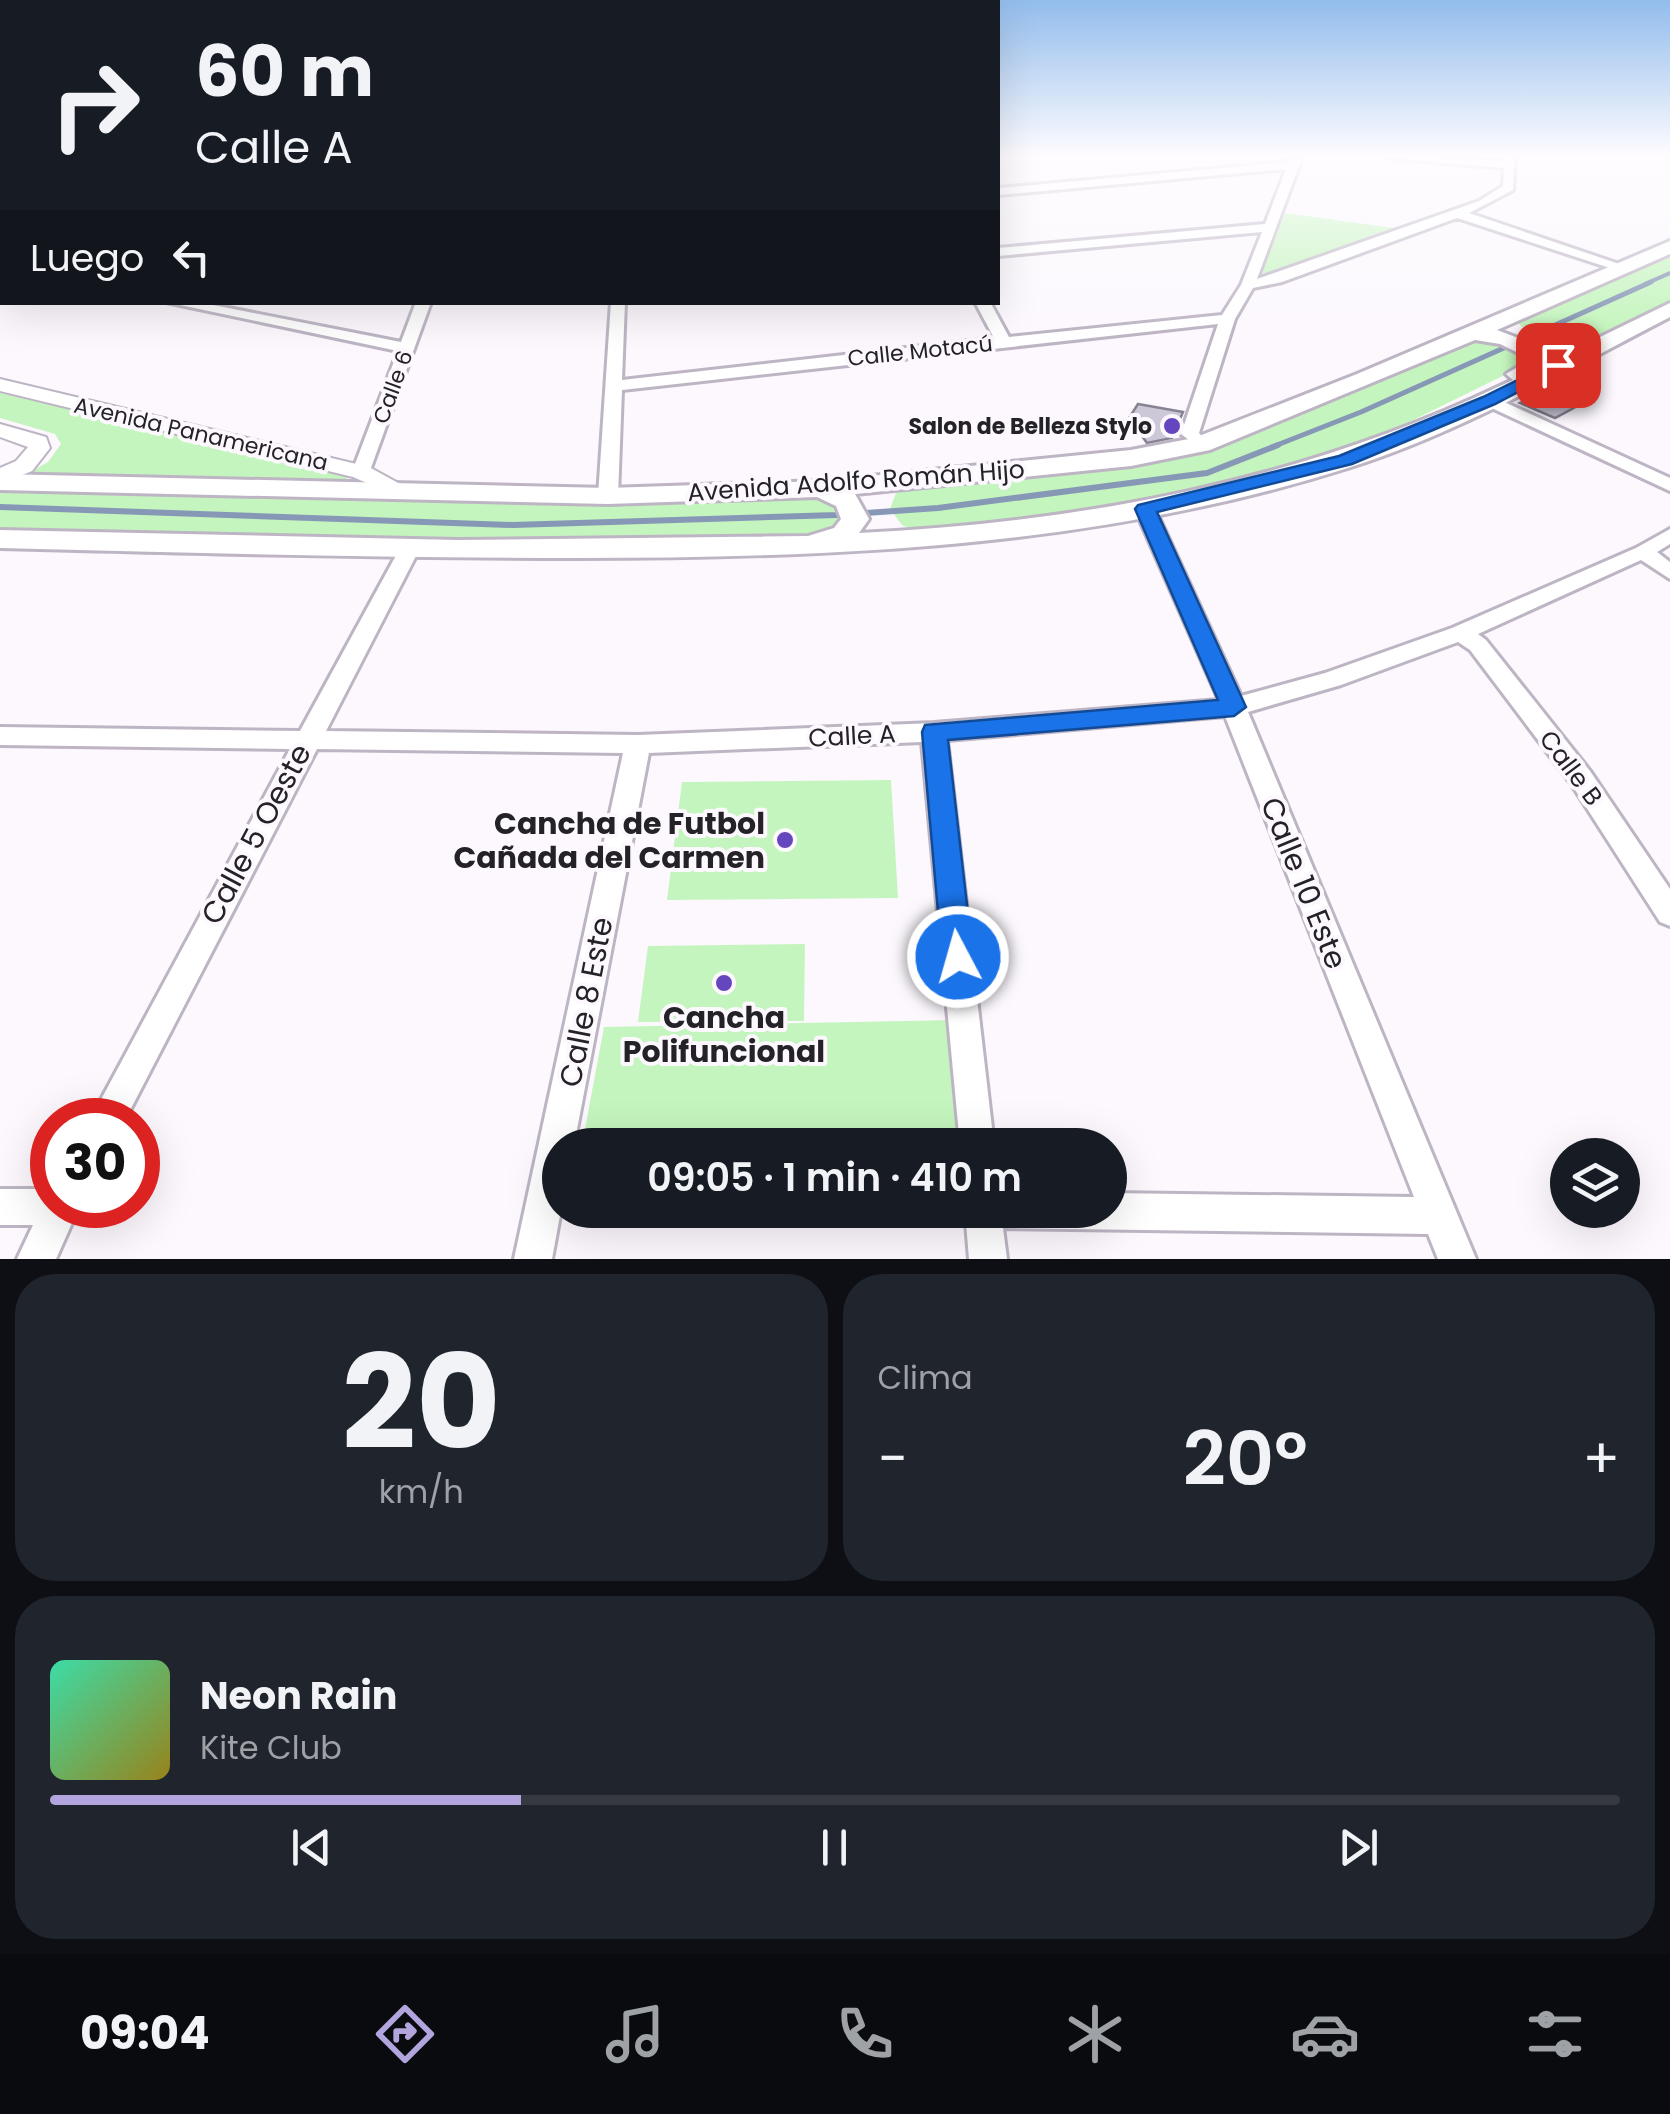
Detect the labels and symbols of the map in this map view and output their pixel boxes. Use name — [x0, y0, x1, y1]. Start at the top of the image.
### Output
pin — [1516, 323, 1601, 408]
street label: Calle Motacú — [846, 328, 994, 374]
street label: Calle 6 — [365, 346, 421, 428]
street label: Avenida Panamericana — [71, 390, 331, 478]
place label: Salon de Belleza Stylo — [908, 411, 1152, 442]
marker: Salon de Belleza Stylo — [1161, 415, 1183, 437]
street label: Avenida Adolfo Román Hijo — [686, 452, 1026, 510]
street label: Calle A — [807, 716, 897, 756]
street label: Calle B — [1531, 723, 1611, 813]
street label: Calle 5 Oeste — [190, 736, 322, 932]
street label: Calle 10 Este — [1250, 791, 1358, 975]
place label: Cancha de Futbol Cañada del Carmen — [453, 802, 765, 879]
marker: Cancha de Futbol Cañada del Carmen — [774, 829, 796, 851]
position arrow — [906, 905, 1010, 1009]
street label: Calle 8 Este — [548, 913, 624, 1091]
marker: Cancha Polifuncional — [713, 972, 735, 994]
place label: Cancha Polifuncional — [623, 996, 825, 1073]
speed limit sign: 30 — [30, 1098, 160, 1228]

